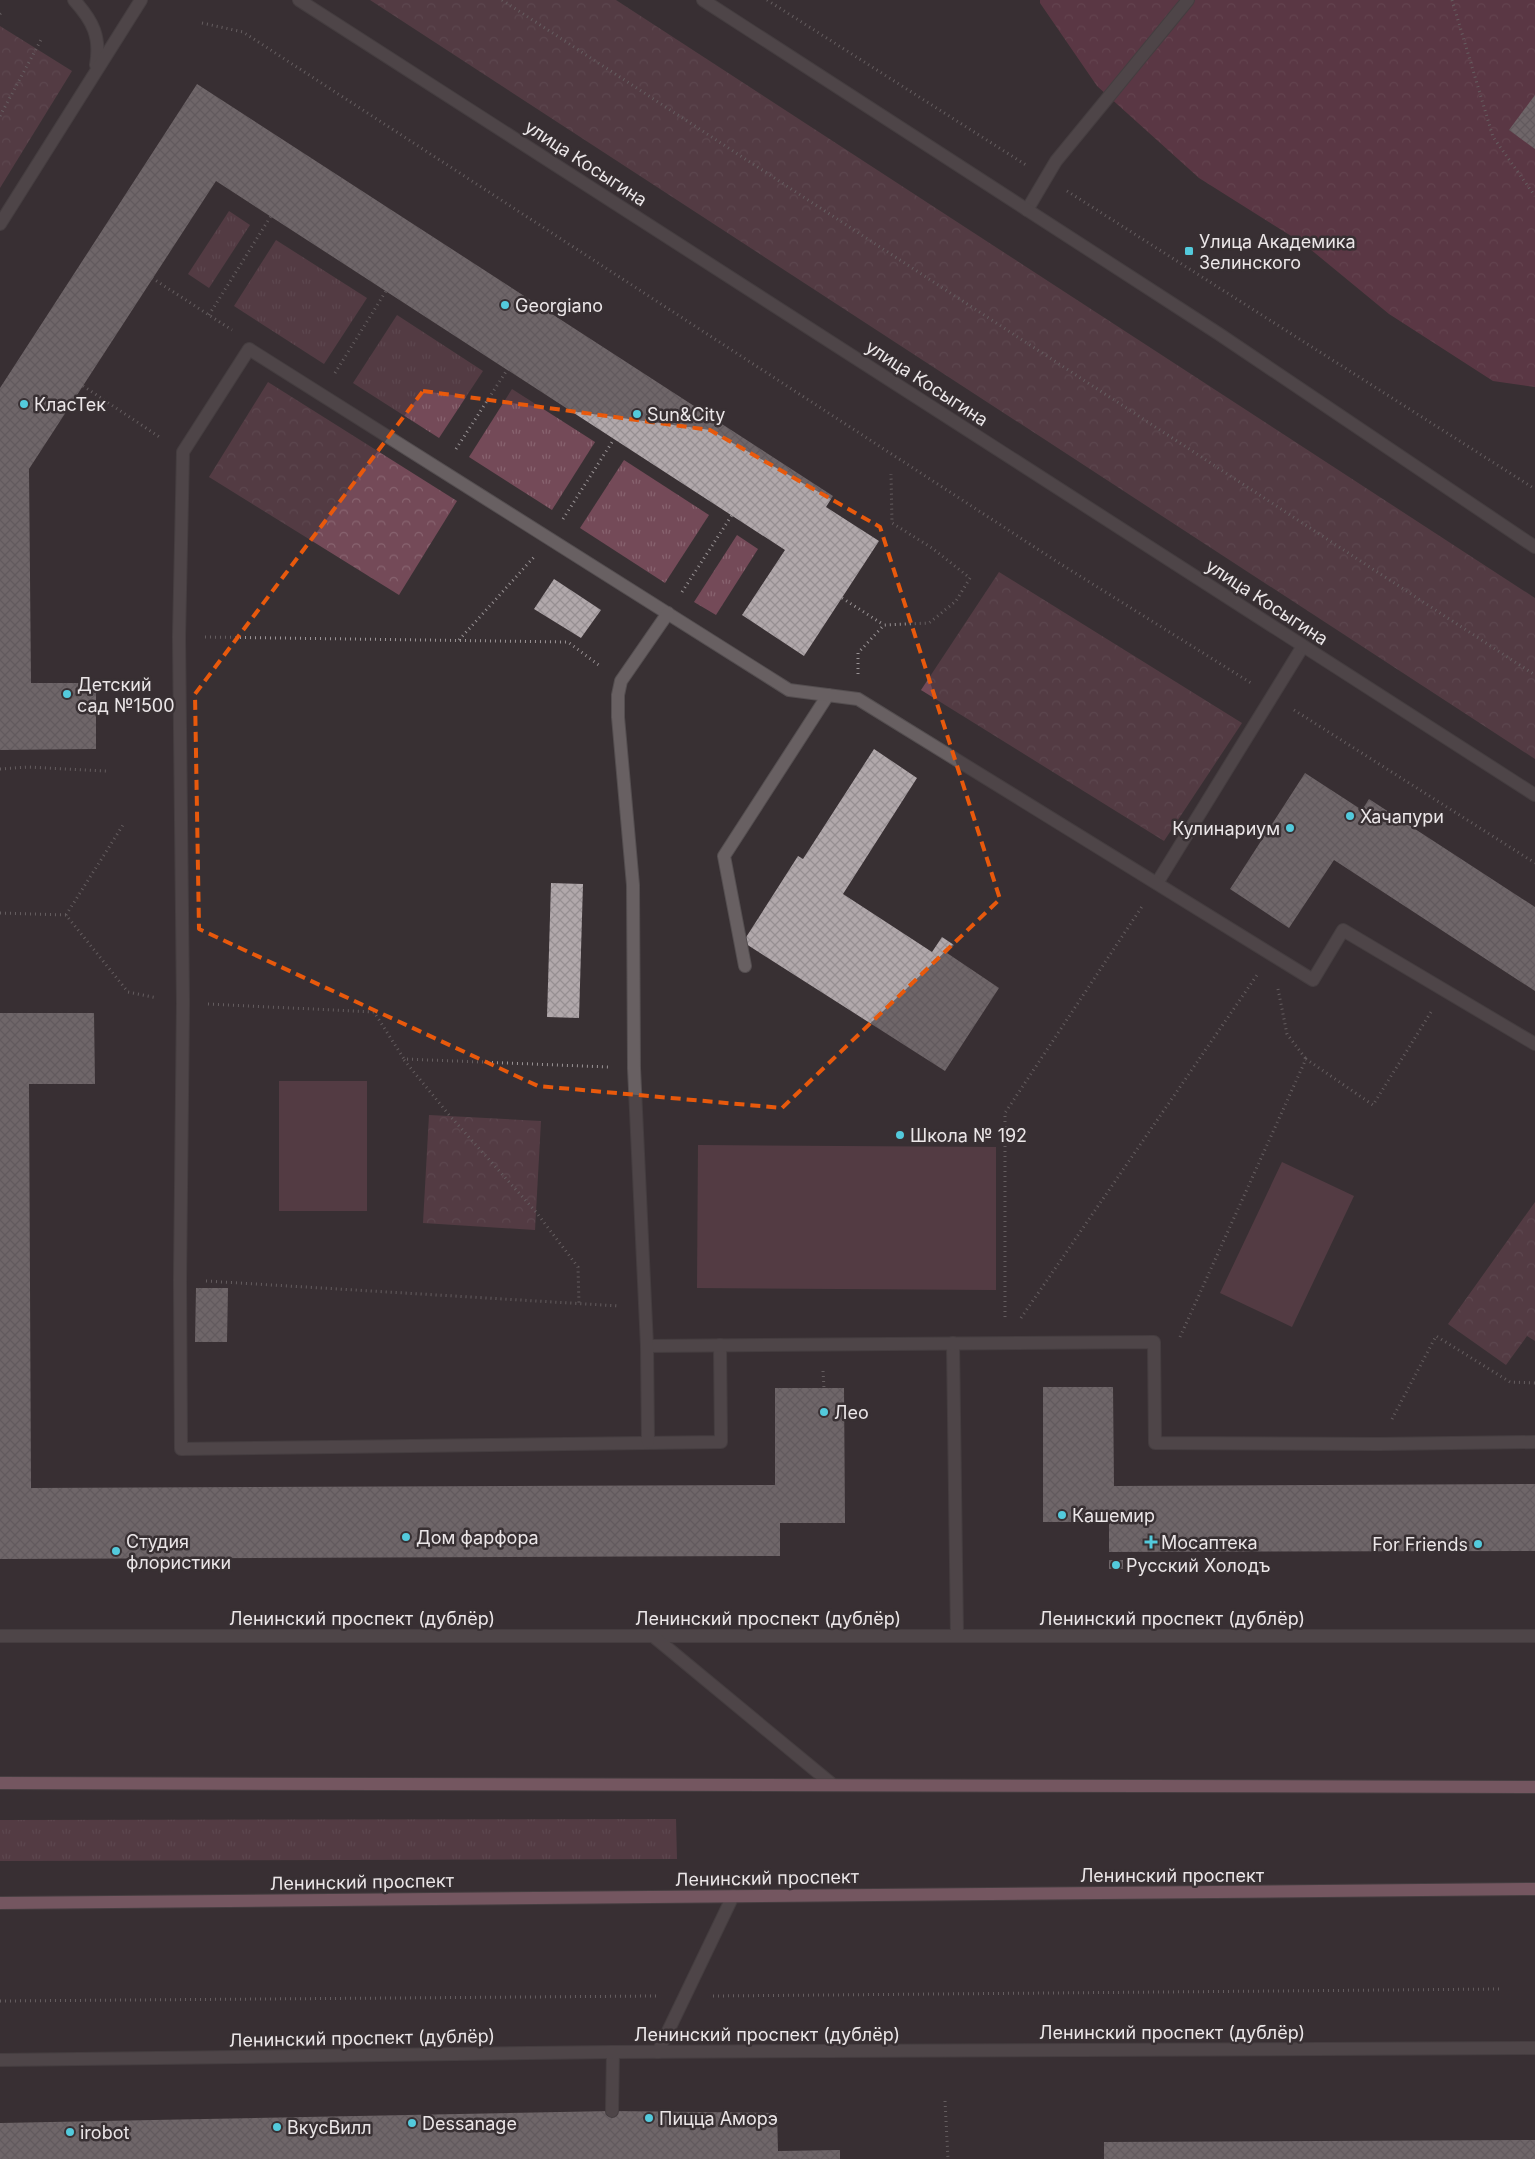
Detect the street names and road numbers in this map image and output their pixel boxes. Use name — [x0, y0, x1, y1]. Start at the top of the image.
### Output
street label: улица Косыгина — [521, 116, 651, 210]
street label: улица Косыгина — [862, 336, 992, 430]
street label: улица Косыгина — [1202, 555, 1332, 649]
street label: Ленинский проспект (дублёр) — [229, 1608, 495, 1629]
street label: Ленинский проспект (дублёр) — [635, 1608, 901, 1629]
street label: Ленинский проспект (дублёр) — [1039, 1608, 1305, 1629]
street label: Ленинский проспект — [1080, 1865, 1265, 1886]
street label: Ленинский проспект — [675, 1866, 860, 1890]
street label: Ленинский проспект — [270, 1870, 455, 1894]
street label: Ленинский проспект (дублёр) — [1039, 2022, 1305, 2043]
street label: Ленинский проспект (дублёр) — [634, 2024, 900, 2045]
street label: Ленинский проспект (дублёр) — [229, 2025, 495, 2051]

